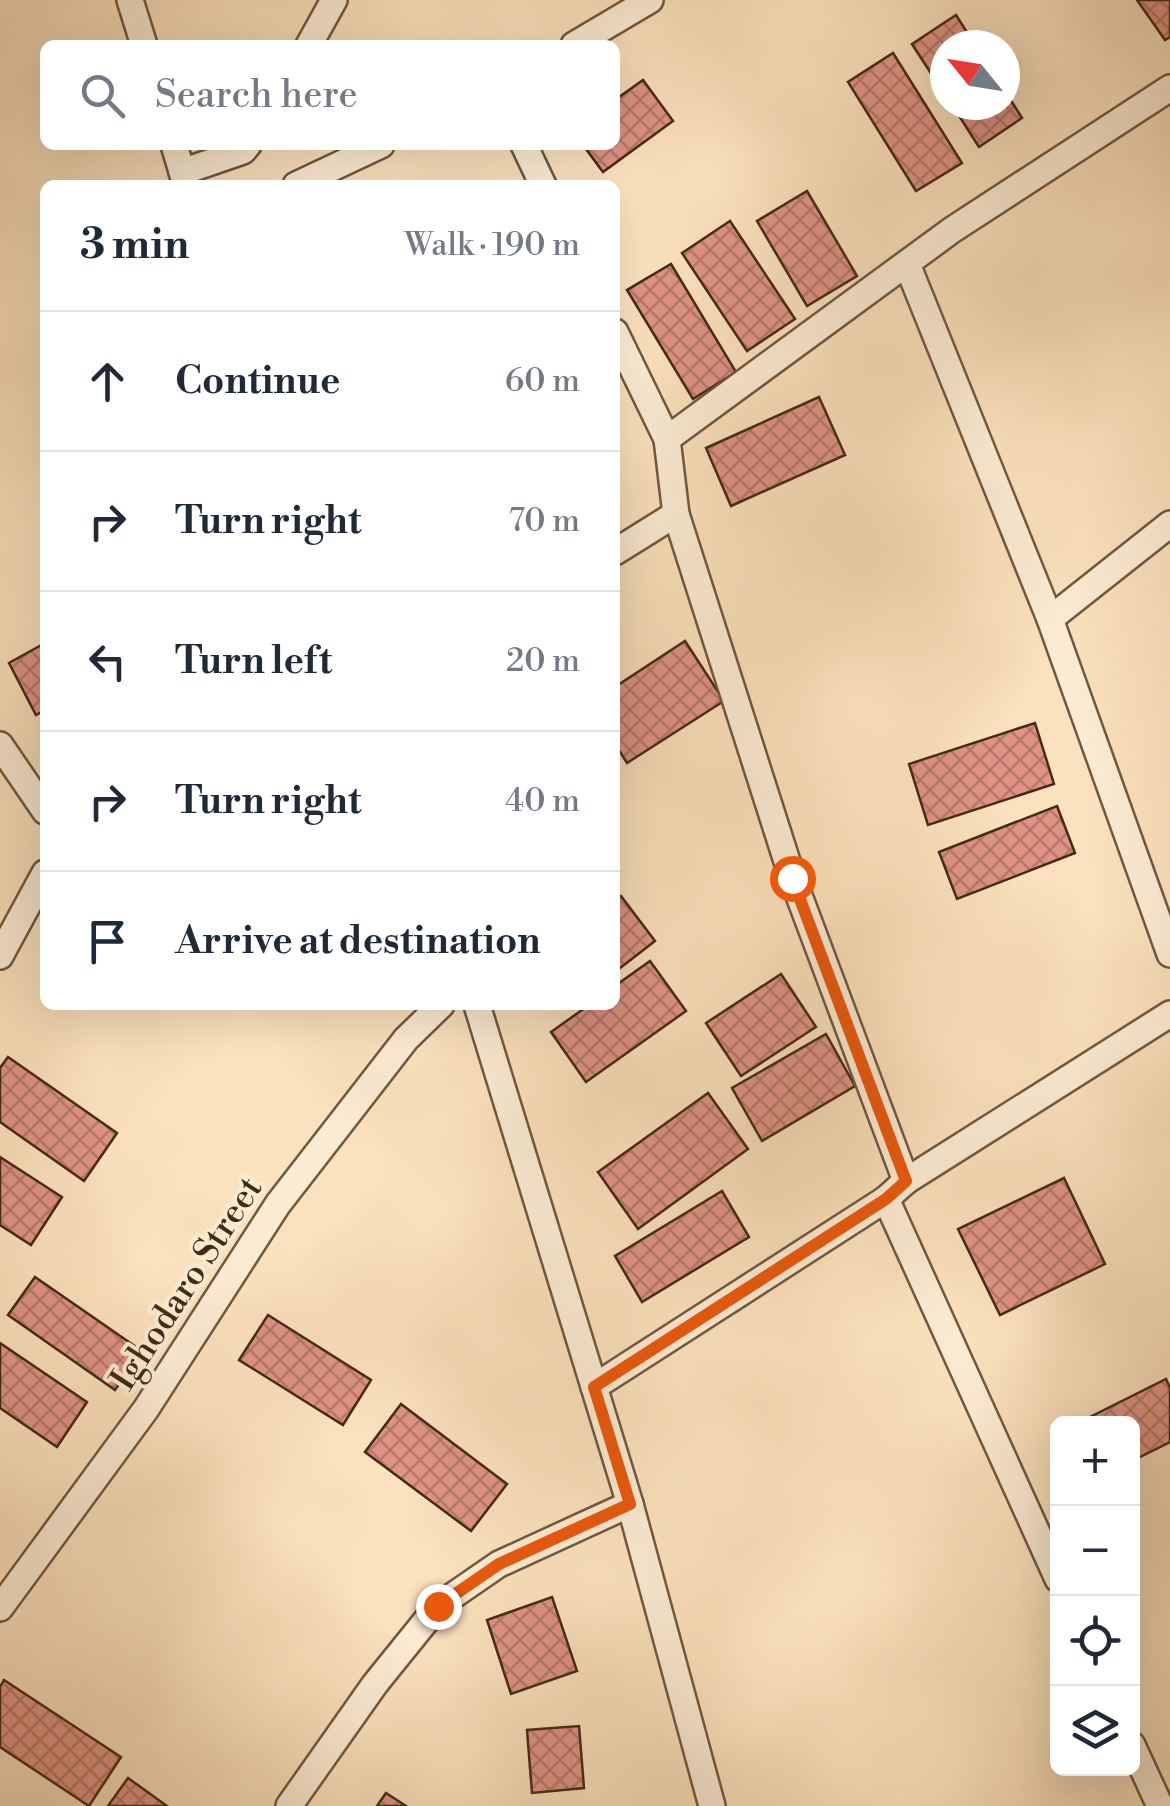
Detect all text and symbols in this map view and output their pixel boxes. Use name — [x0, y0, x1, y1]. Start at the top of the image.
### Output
north arrow — [930, 30, 1020, 120]
search box — [40, 40, 620, 150]
icon: search — [75, 68, 130, 123]
text: Search here — [155, 72, 358, 119]
text: 3 min — [80, 219, 189, 272]
text: Walk · 190 m — [404, 225, 580, 265]
icon: ahead — [80, 354, 135, 409]
text: Continue — [175, 358, 340, 405]
text: 60 m — [505, 361, 580, 401]
icon: right — [80, 494, 135, 549]
text: Turn right — [175, 498, 361, 545]
text: 70 m — [509, 501, 580, 541]
icon: left — [80, 634, 135, 689]
text: Turn left — [175, 638, 332, 685]
text: 20 m — [506, 641, 580, 681]
icon: right — [80, 774, 135, 829]
text: Turn right — [175, 778, 361, 825]
text: 40 m — [505, 781, 580, 821]
route start — [770, 856, 816, 902]
icon: arrive — [80, 914, 135, 969]
text: Arrive at destination — [175, 918, 541, 965]
street label: Ighodaro Street — [102, 1169, 272, 1399]
map controls — [1050, 1416, 1140, 1776]
button: + — [1050, 1416, 1140, 1506]
button: − — [1050, 1506, 1140, 1596]
route end — [416, 1584, 462, 1630]
button: locate — [1050, 1596, 1140, 1686]
button: layers — [1050, 1686, 1140, 1776]

